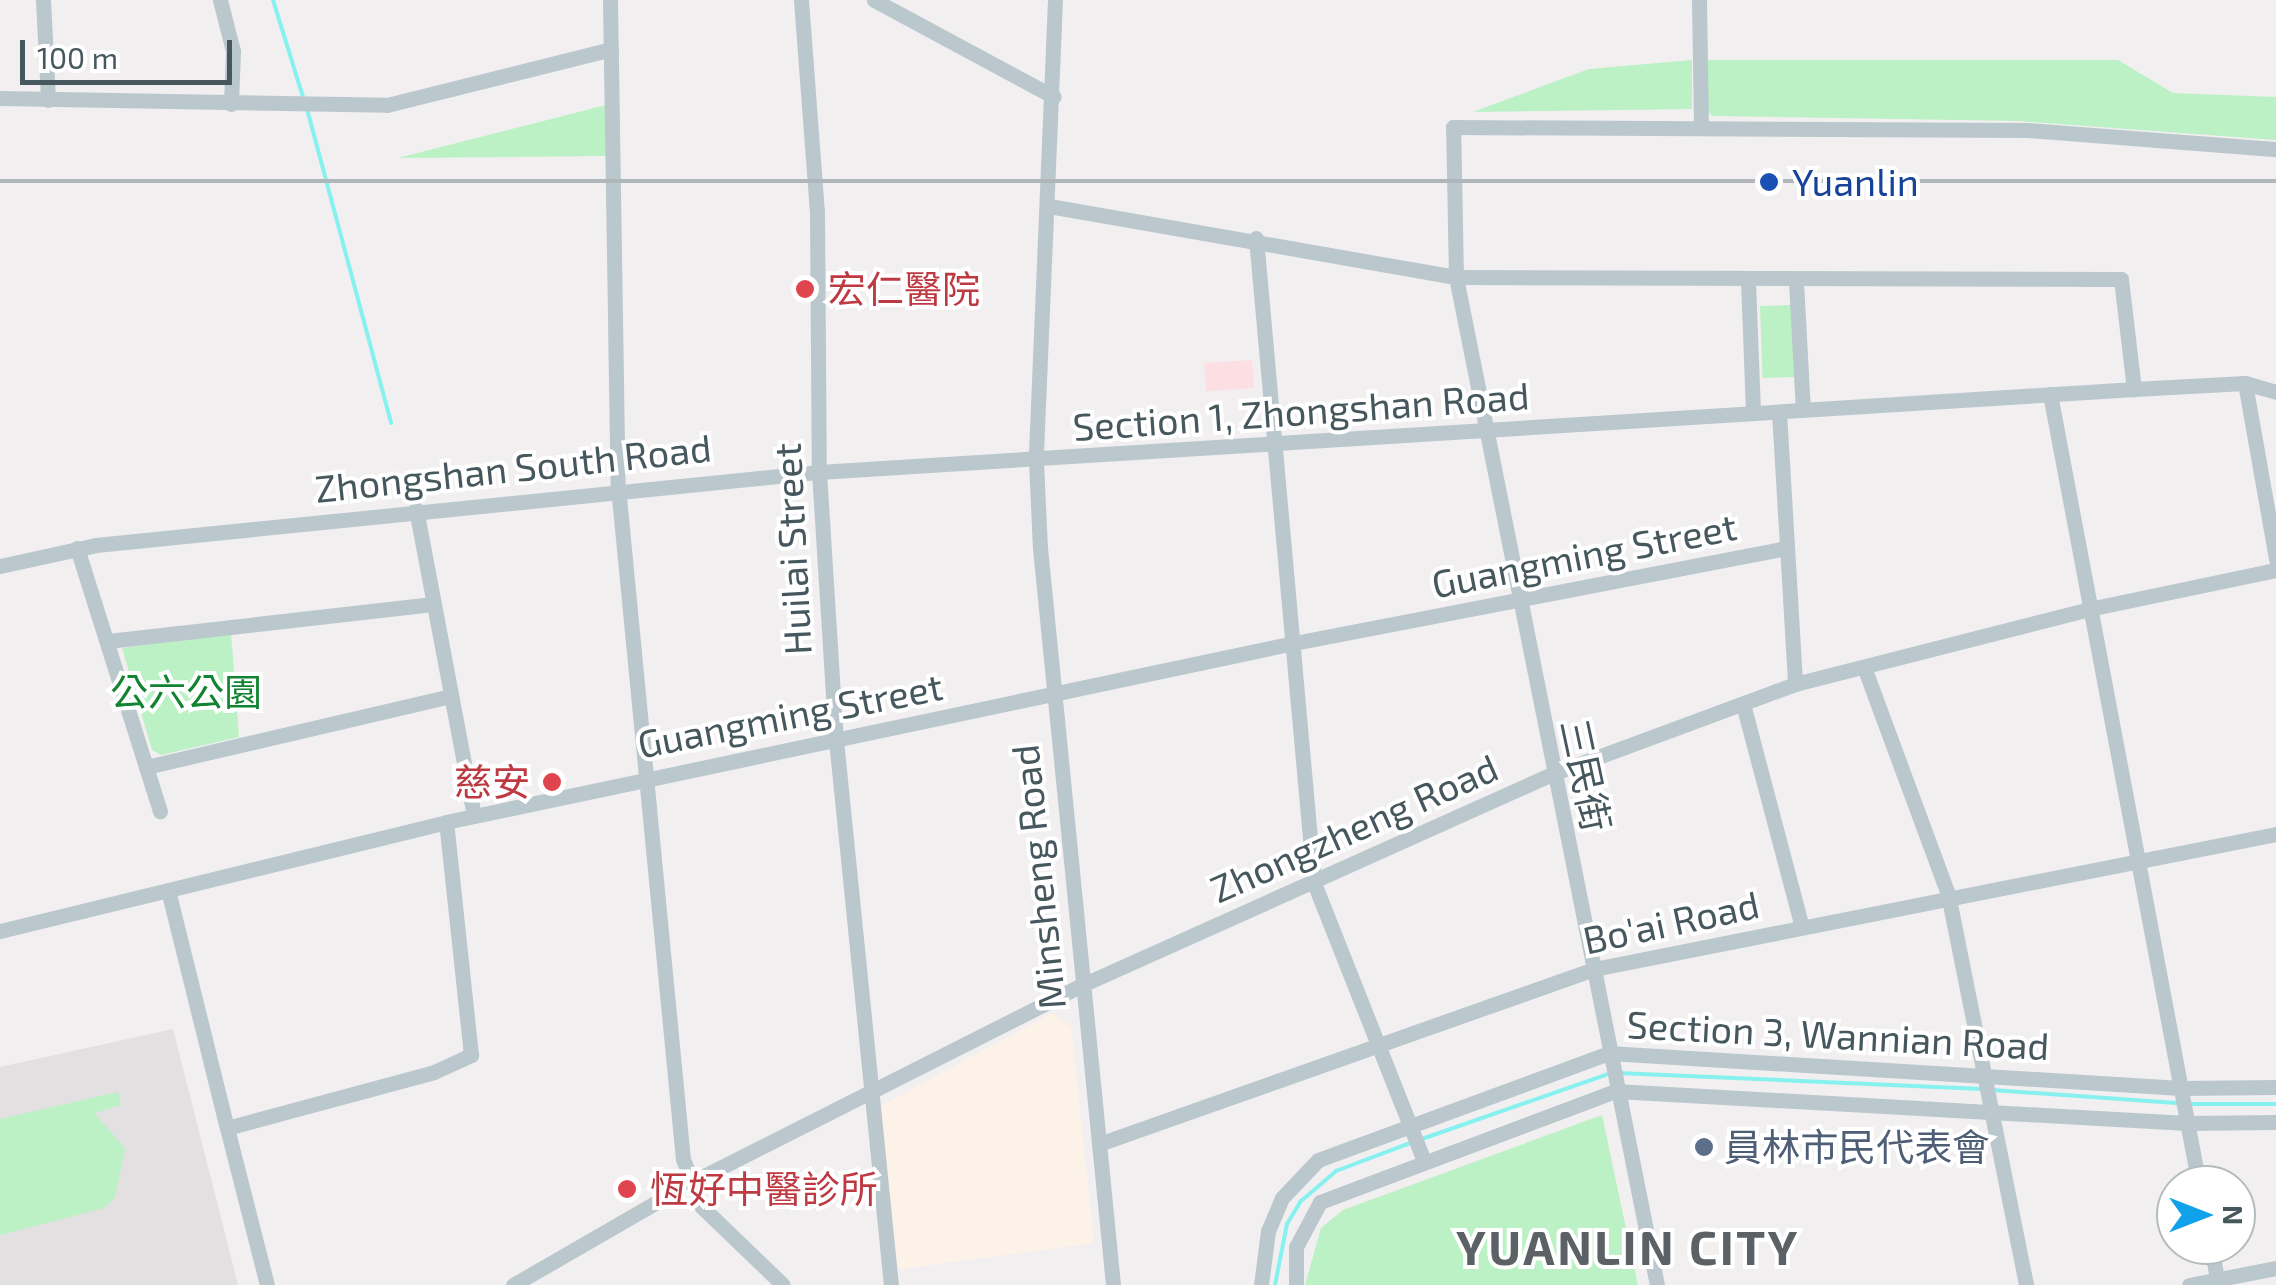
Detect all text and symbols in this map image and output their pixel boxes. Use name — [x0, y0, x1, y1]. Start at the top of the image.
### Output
scale bar — [25, 20, 238, 82]
text: 100 m — [37, 39, 118, 75]
place label: Yuanlin — [1792, 159, 1919, 205]
marker: Yuanlin — [1756, 169, 1782, 195]
place label: 宏仁醫院 — [828, 266, 980, 312]
marker: 宏仁醫院 — [792, 276, 818, 302]
street label: Section 1, Zhongshan Road — [1071, 372, 1531, 450]
street label: Zhongshan South Road — [313, 425, 713, 511]
street label: Huilai Street — [764, 442, 820, 656]
street label: Guangming Street — [1428, 503, 1740, 607]
street label: Guangming Street — [634, 663, 946, 767]
park label: 公六公園 — [110, 669, 262, 715]
street label: 三民街 — [1552, 715, 1620, 835]
street label: Minsheng Road — [1001, 742, 1075, 1012]
street label: Zhongzheng Road — [1203, 744, 1505, 912]
place label: 慈安 — [454, 759, 530, 805]
marker: 慈安 — [539, 769, 565, 795]
street label: Bo'ai Road — [1579, 881, 1763, 963]
street label: Section 3, Wannian Road — [1625, 1001, 2051, 1069]
place label: 員林市民代表會 — [1724, 1124, 1990, 1170]
marker: 員林市民代表會 — [1693, 1136, 1715, 1158]
north arrow — [2156, 1165, 2256, 1265]
place label: 恆好中醫診所 — [650, 1166, 878, 1212]
marker: 恆好中醫診所 — [614, 1176, 640, 1202]
text: N — [2217, 1205, 2251, 1225]
district label: YUANLIN CITY — [1456, 1218, 1800, 1276]

